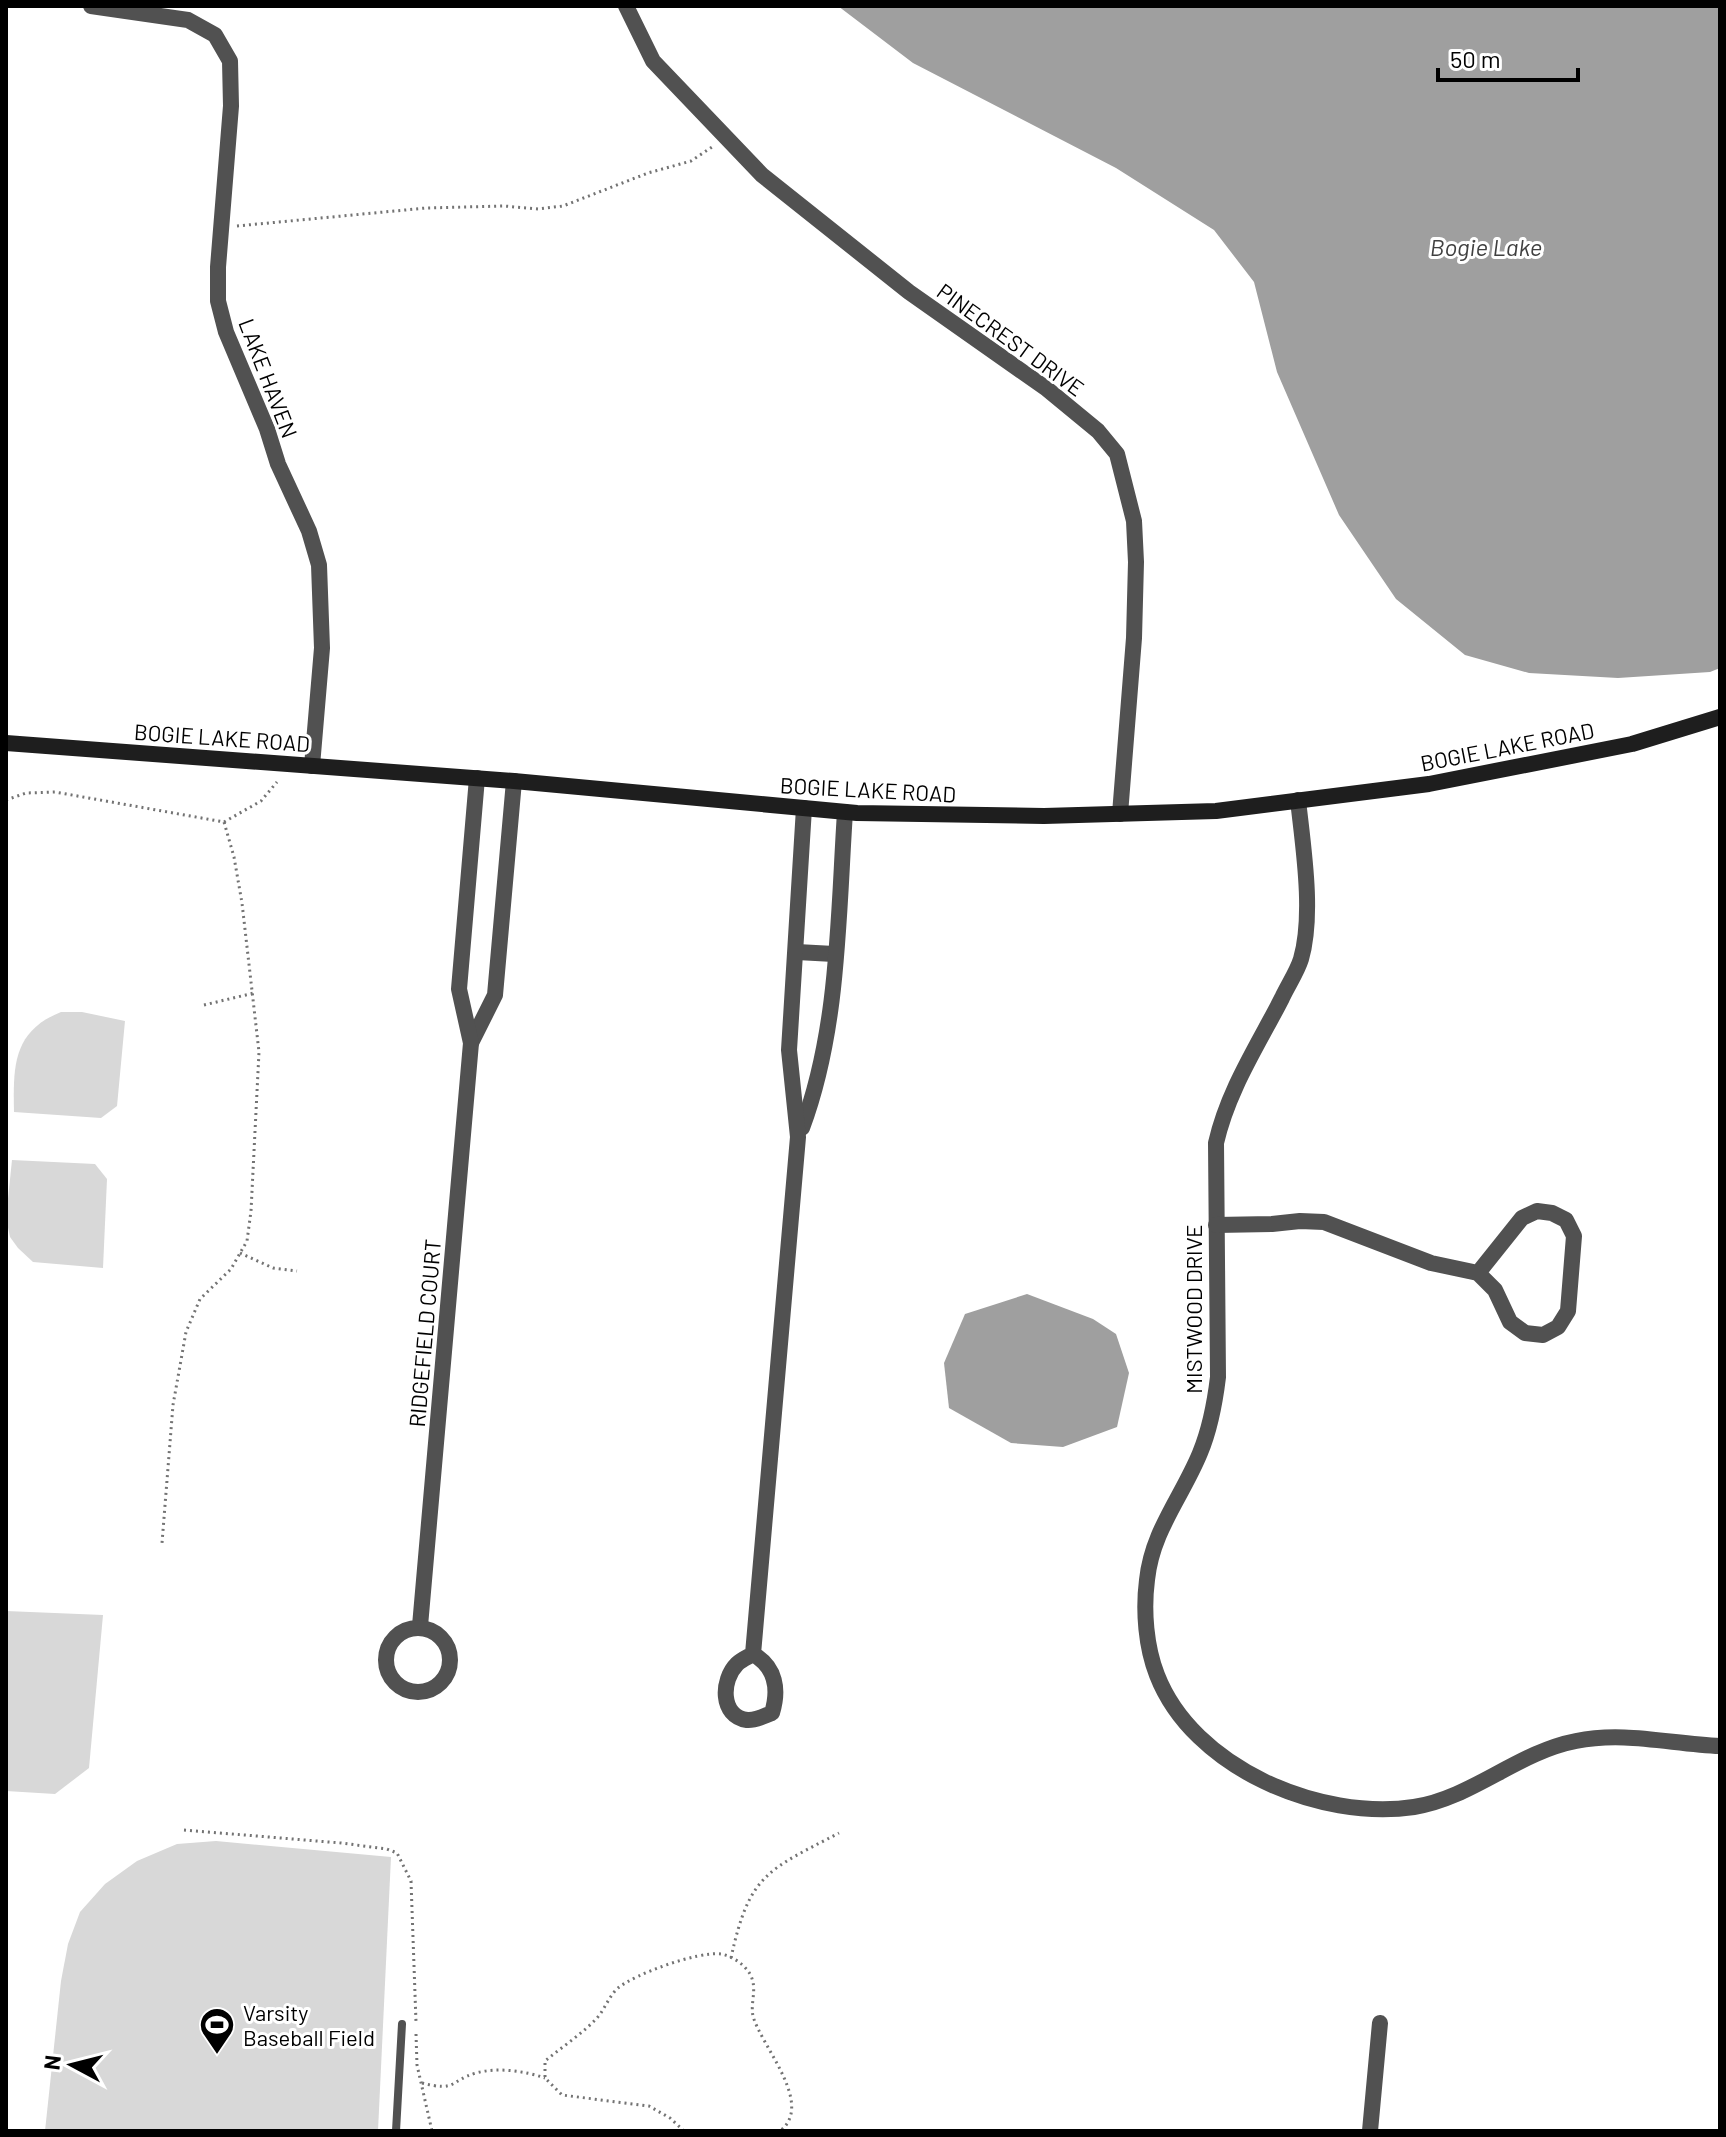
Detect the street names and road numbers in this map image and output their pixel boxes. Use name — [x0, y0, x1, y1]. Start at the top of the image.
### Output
street label: PINECREST DRIVE — [933, 277, 1089, 401]
street label: LAKE HAVEN — [234, 315, 304, 441]
street label: BOGIE LAKE ROAD — [1418, 716, 1596, 776]
street label: BOGIE LAKE ROAD — [133, 718, 311, 756]
street label: BOGIE LAKE ROAD — [779, 771, 957, 807]
street label: MISTWOOD DRIVE — [1180, 1224, 1206, 1394]
street label: RIDGEFIELD COURT — [403, 1238, 445, 1428]

